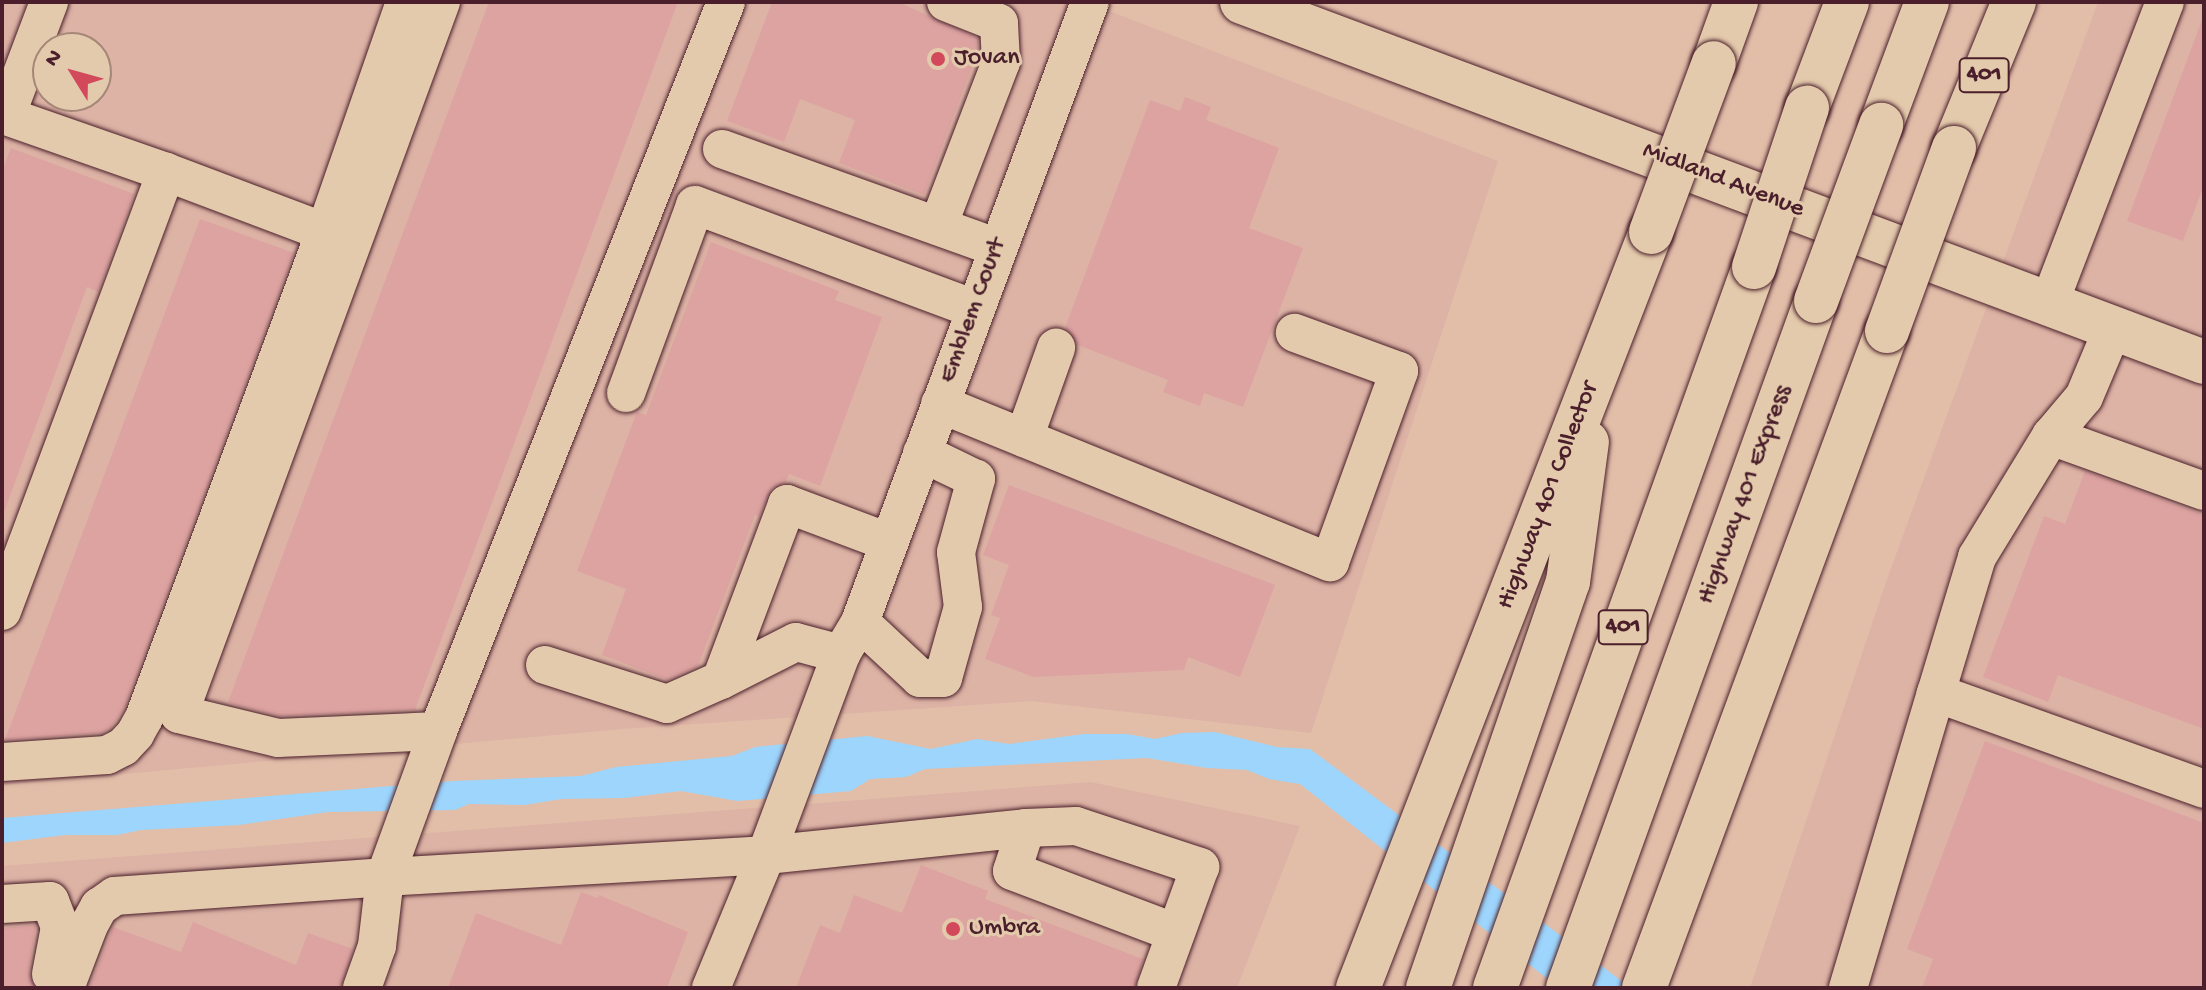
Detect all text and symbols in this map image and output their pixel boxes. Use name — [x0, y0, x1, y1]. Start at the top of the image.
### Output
north arrow — [32, 32, 112, 112]
place label: Jovan — [954, 43, 1020, 75]
text: N — [40, 45, 69, 72]
marker: Jovan — [929, 50, 947, 68]
road number: 401 — [1958, 55, 2010, 95]
street label: Midland Avenue — [1638, 136, 1808, 226]
street label: Emblem Court — [933, 234, 1015, 388]
street label: Highway 401 Collector — [1491, 378, 1607, 614]
street label: Highway 401 Express — [1692, 381, 1800, 609]
road number: 401 — [1597, 607, 1649, 647]
place label: Umbra — [969, 913, 1040, 945]
marker: Umbra — [944, 920, 962, 938]

